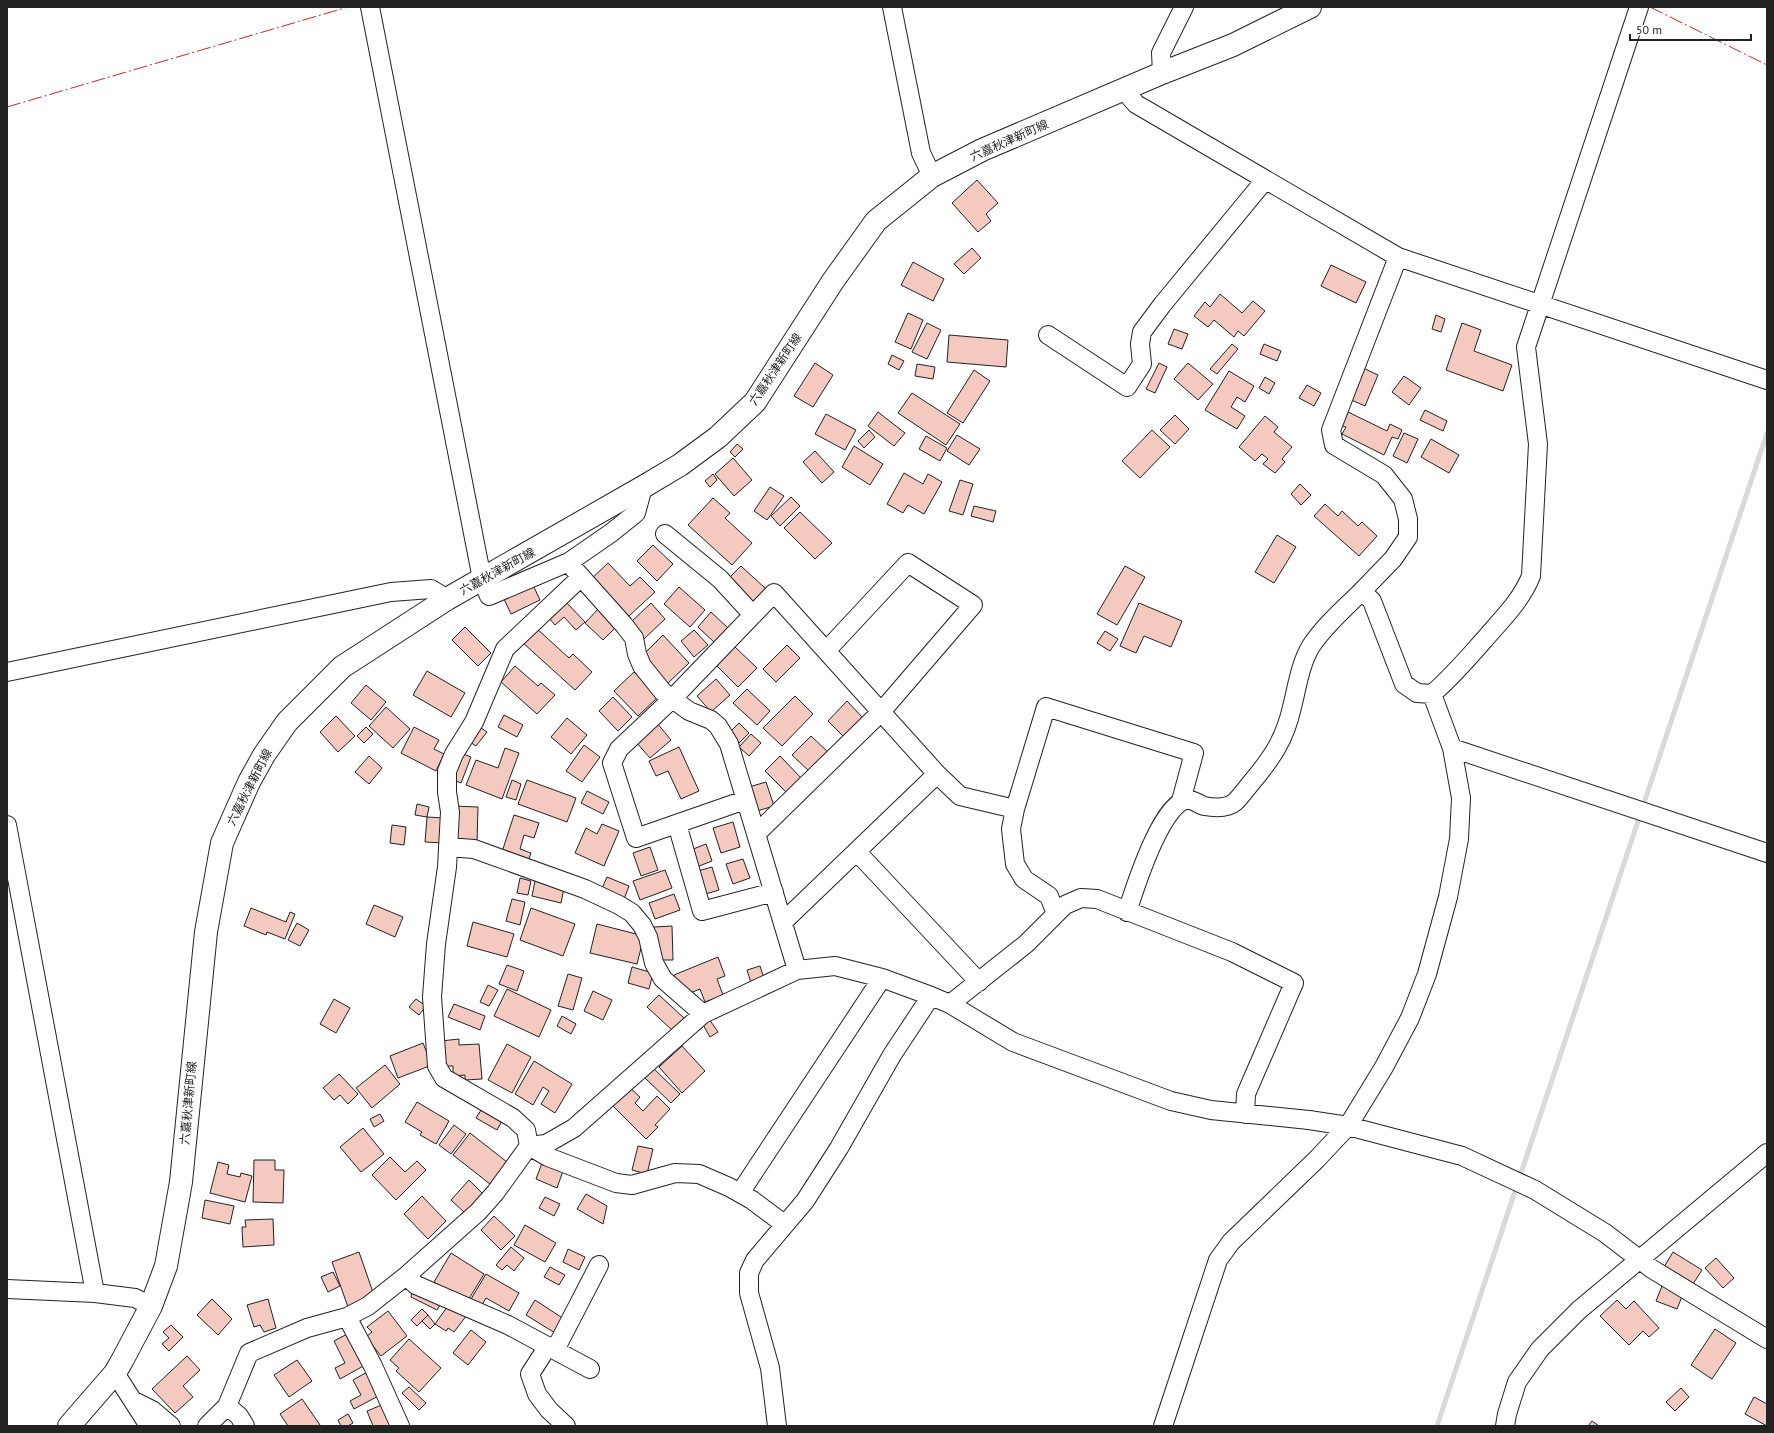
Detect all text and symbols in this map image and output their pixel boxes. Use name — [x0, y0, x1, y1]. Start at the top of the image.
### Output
scale bar — [1630, 16, 1751, 42]
text: 50 m — [1636, 22, 1662, 37]
street label: 六嘉秋津新町線 — [968, 116, 1050, 164]
street label: 六嘉秋津新町線 — [745, 330, 805, 408]
street label: 六嘉秋津新町線 — [457, 544, 537, 598]
street label: 六嘉秋津新町線 — [223, 746, 275, 828]
street label: 六嘉秋津新町線 — [177, 1060, 199, 1146]

